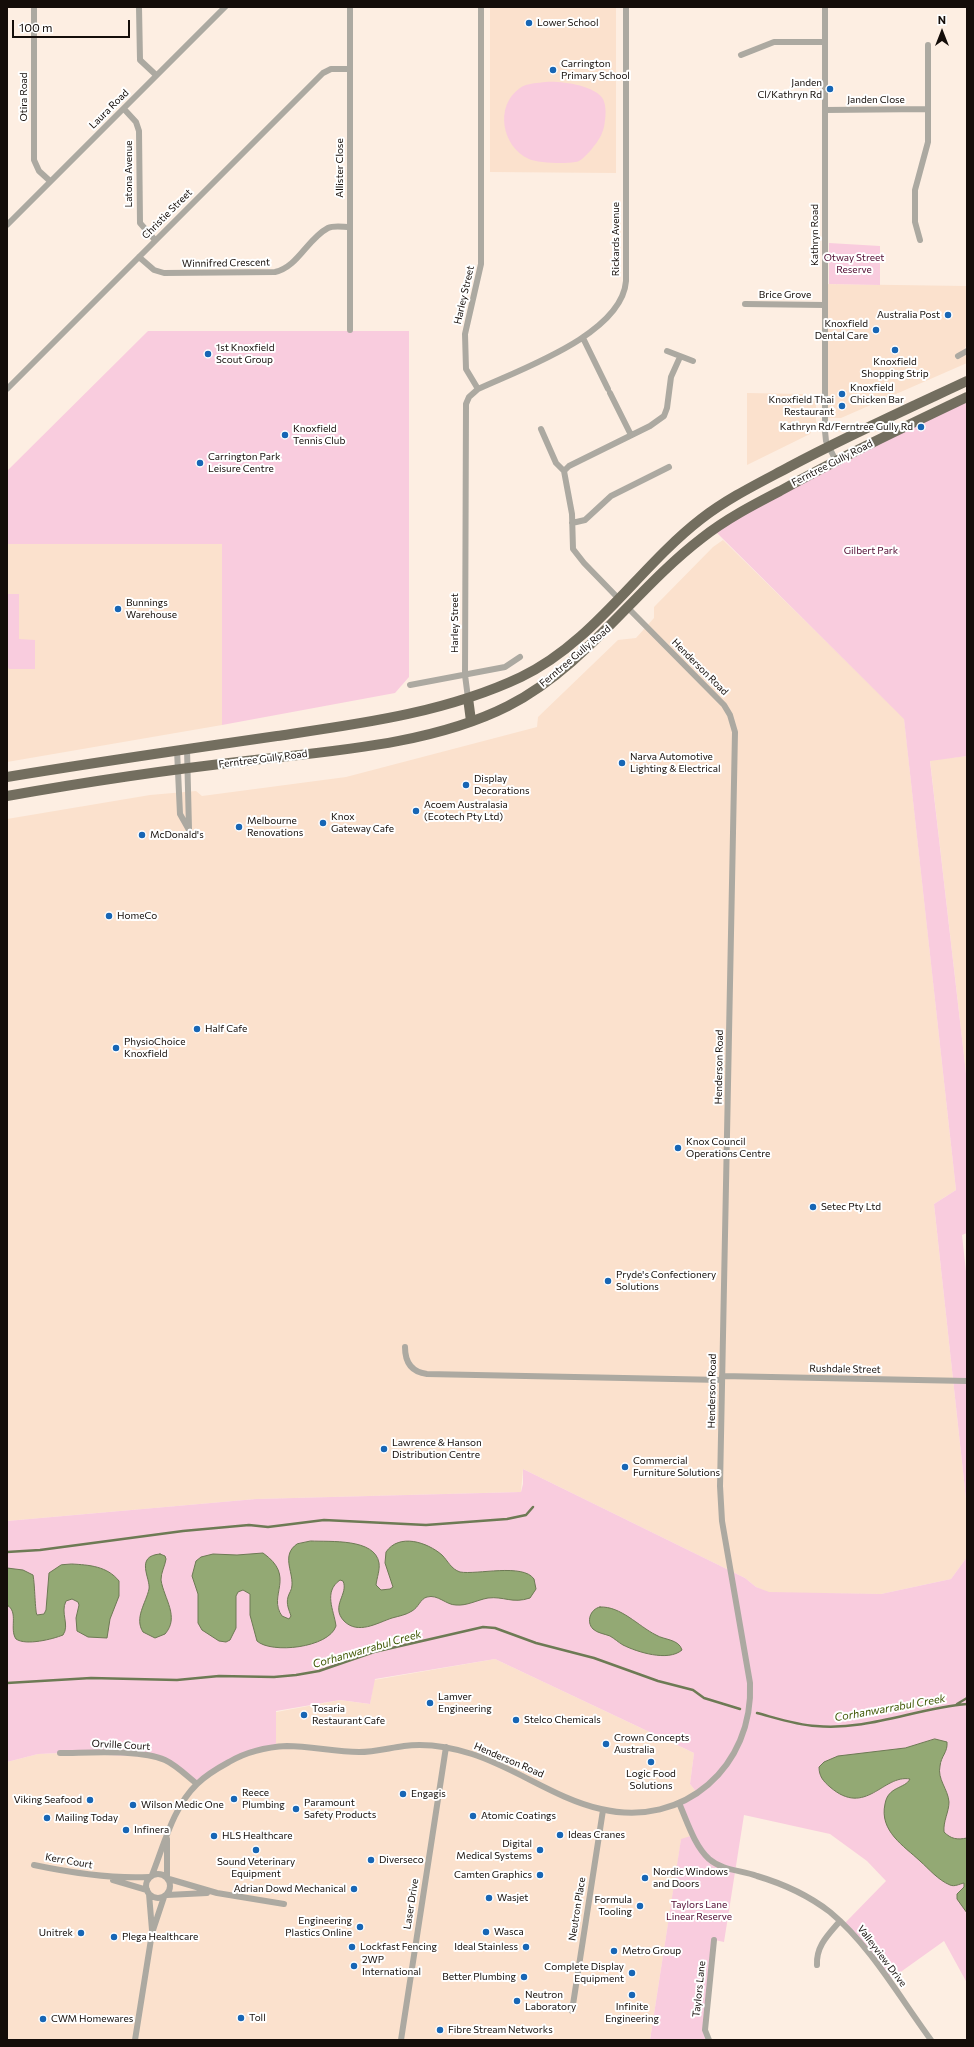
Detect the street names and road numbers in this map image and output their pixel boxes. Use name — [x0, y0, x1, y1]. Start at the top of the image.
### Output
street label: Otira Road — [18, 72, 30, 122]
street label: Laura Road — [87, 87, 131, 131]
street label: Janden Close — [847, 94, 905, 106]
street label: Allister Close — [334, 138, 346, 198]
street label: Latona Avenue — [123, 140, 135, 208]
street label: Christie Street — [139, 186, 195, 242]
street label: Rickards Avenue — [610, 202, 622, 276]
street label: Kathryn Road — [809, 204, 821, 266]
street label: Winnifred Crescent — [182, 256, 270, 270]
street label: Harley Street — [451, 265, 477, 325]
street label: Brice Grove — [759, 289, 811, 301]
street label: Ferntree Gully Road — [789, 437, 875, 489]
street label: Harley Street — [449, 593, 461, 653]
street label: Ferntree Gully Road — [537, 623, 613, 689]
street label: Henderson Road — [669, 636, 731, 698]
street label: Ferntree Gully Road — [218, 748, 308, 770]
street label: Henderson Road — [712, 1029, 726, 1105]
street label: Henderson Road — [705, 1353, 719, 1429]
street label: Rushdale Street — [809, 1362, 881, 1376]
street label: Orville Court — [91, 1737, 151, 1753]
street label: Henderson Road — [472, 1740, 546, 1780]
street label: Kerr Court — [44, 1851, 94, 1871]
street label: Neutron Place — [566, 1876, 588, 1942]
street label: Laser Drive — [401, 1878, 421, 1930]
street label: Valleyview Drive — [855, 1923, 909, 1989]
street label: Taylors Lane — [690, 1960, 708, 2018]

